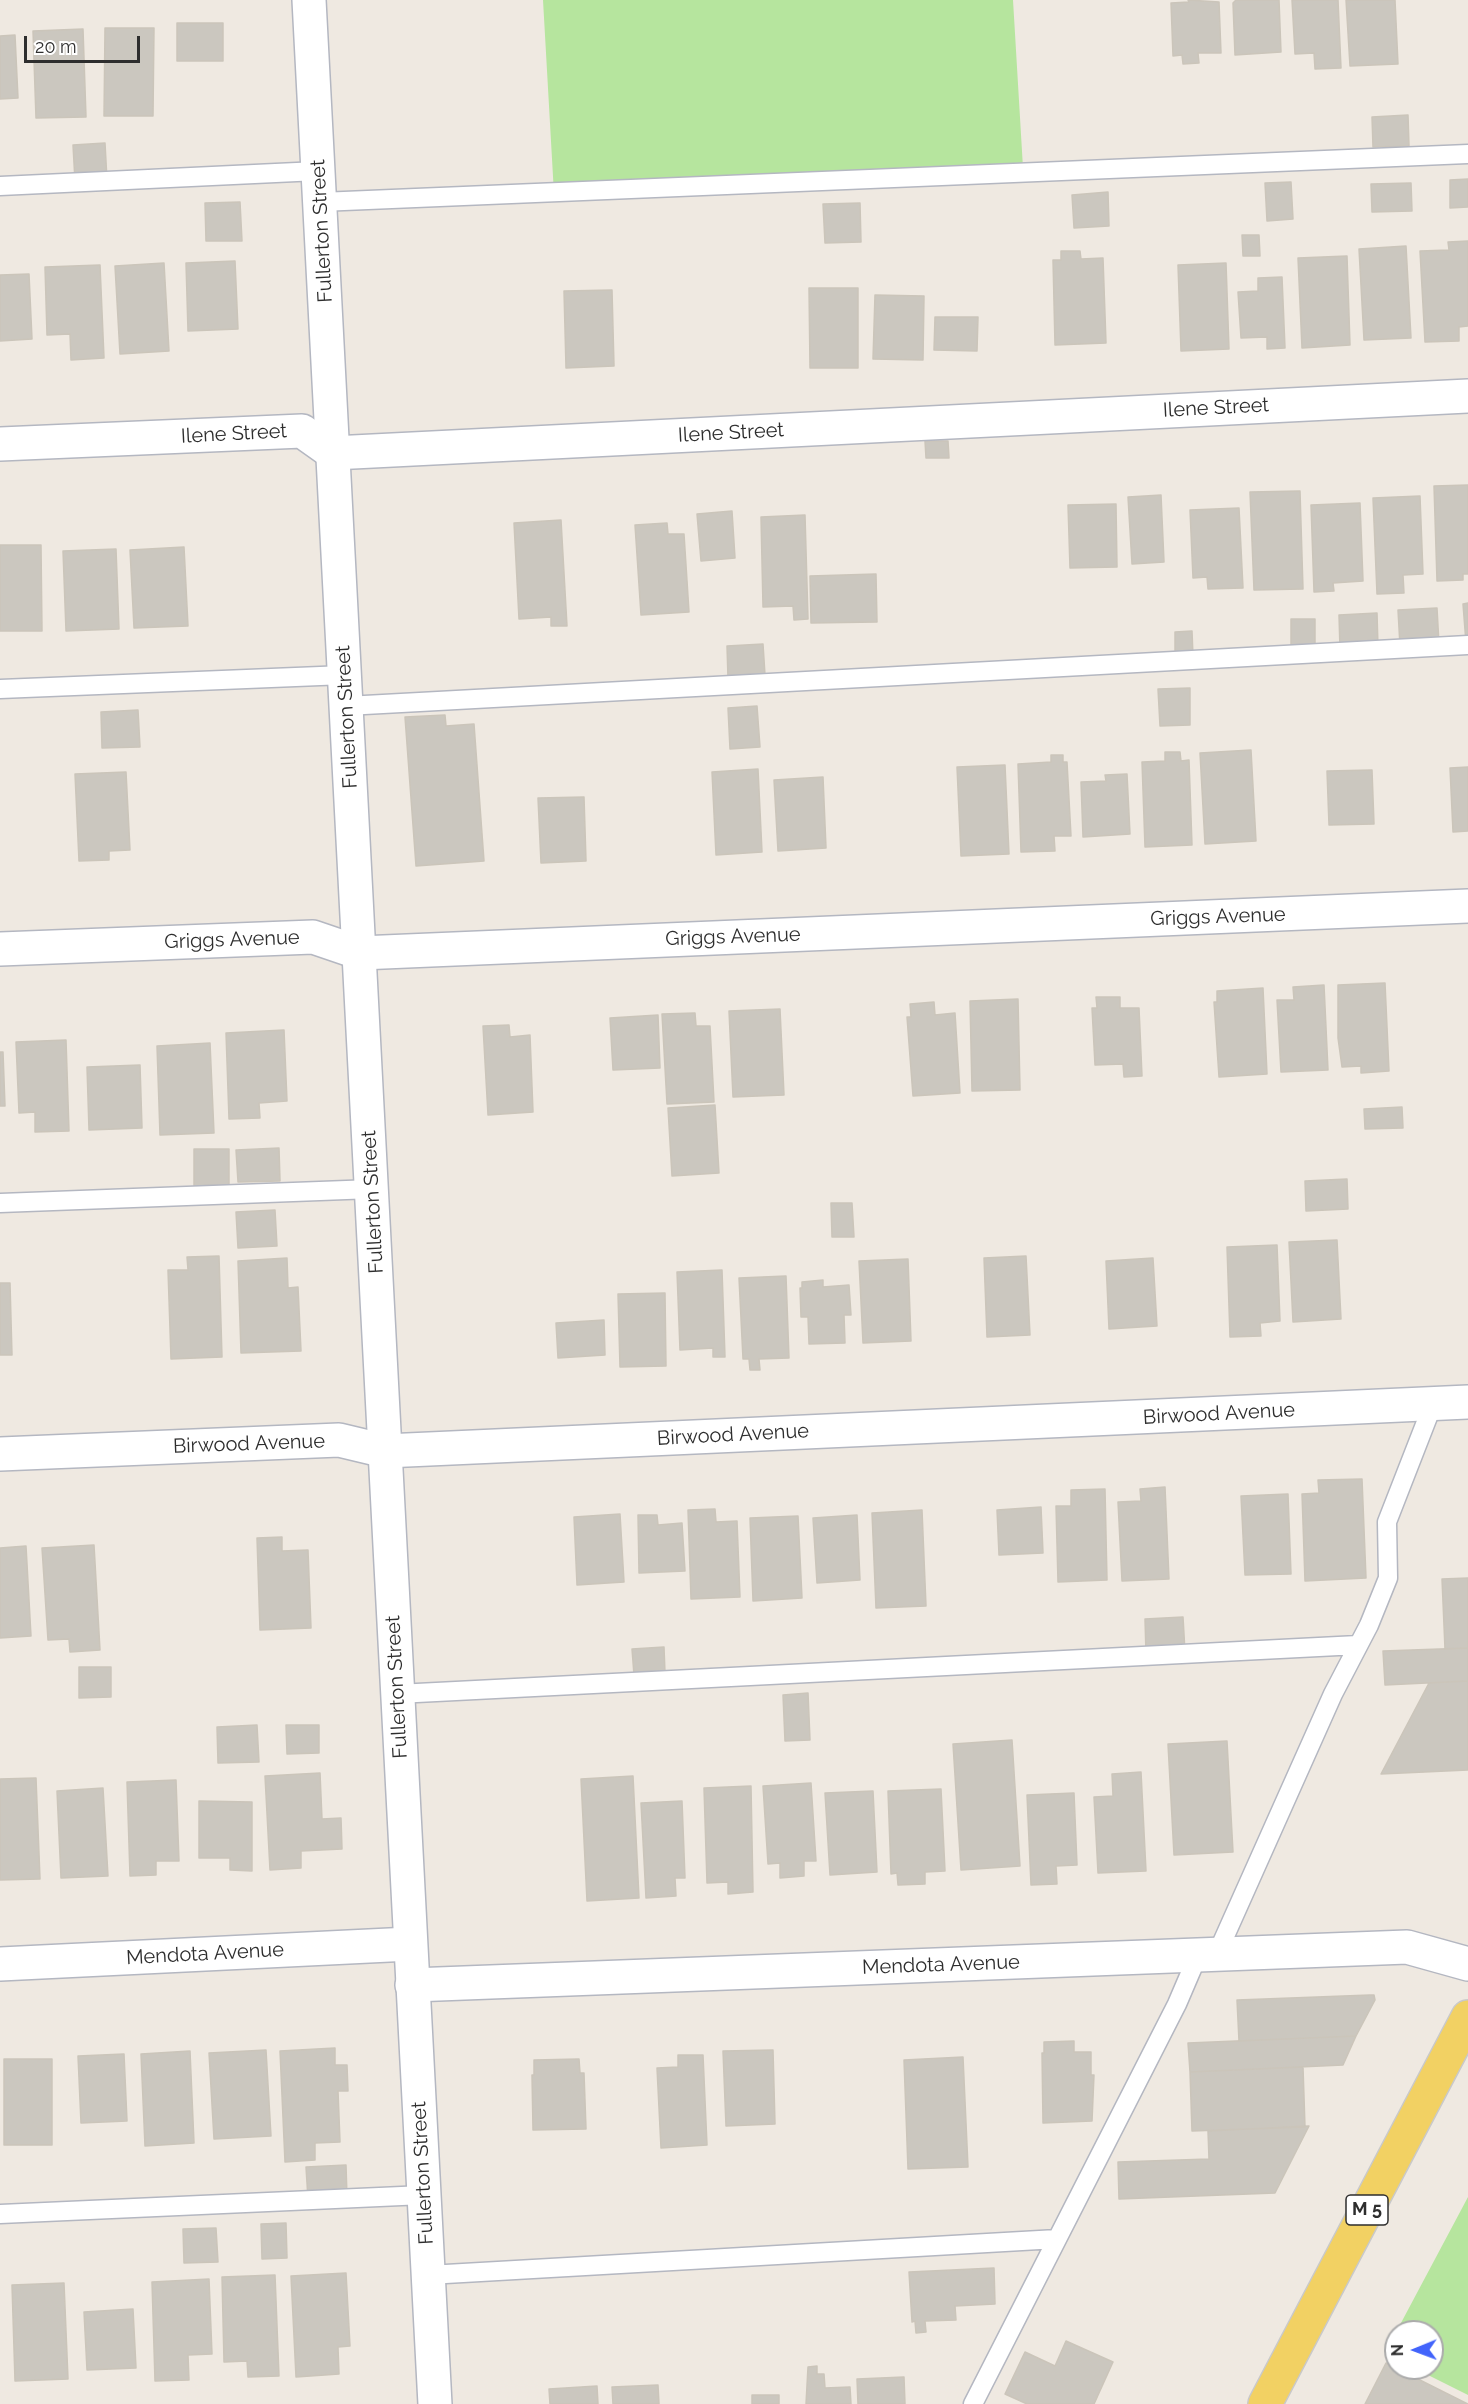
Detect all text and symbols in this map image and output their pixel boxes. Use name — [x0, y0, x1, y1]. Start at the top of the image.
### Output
scale bar — [27, 24, 142, 62]
text: 20 m — [35, 36, 77, 57]
street label: Fullerton Street — [306, 159, 338, 303]
street label: Ilene Street — [1162, 393, 1270, 423]
street label: Ilene Street — [677, 418, 785, 448]
street label: Ilene Street — [180, 419, 288, 449]
street label: Fullerton Street — [331, 645, 363, 789]
street label: Griggs Avenue — [1150, 903, 1286, 931]
street label: Griggs Avenue — [665, 923, 801, 951]
street label: Griggs Avenue — [164, 926, 300, 954]
street label: Fullerton Street — [357, 1130, 389, 1274]
street label: Birwood Avenue — [1142, 1398, 1296, 1430]
street label: Birwood Avenue — [656, 1419, 810, 1451]
street label: Birwood Avenue — [173, 1429, 325, 1459]
street label: Fullerton Street — [381, 1615, 413, 1759]
street label: Mendota Avenue — [126, 1938, 284, 1970]
street label: Mendota Avenue — [862, 1950, 1020, 1980]
street label: Fullerton Street — [407, 2101, 439, 2245]
road number: M 5 — [1346, 2195, 1388, 2225]
north arrow — [1384, 2320, 1444, 2380]
text: N — [1388, 2344, 1407, 2357]

